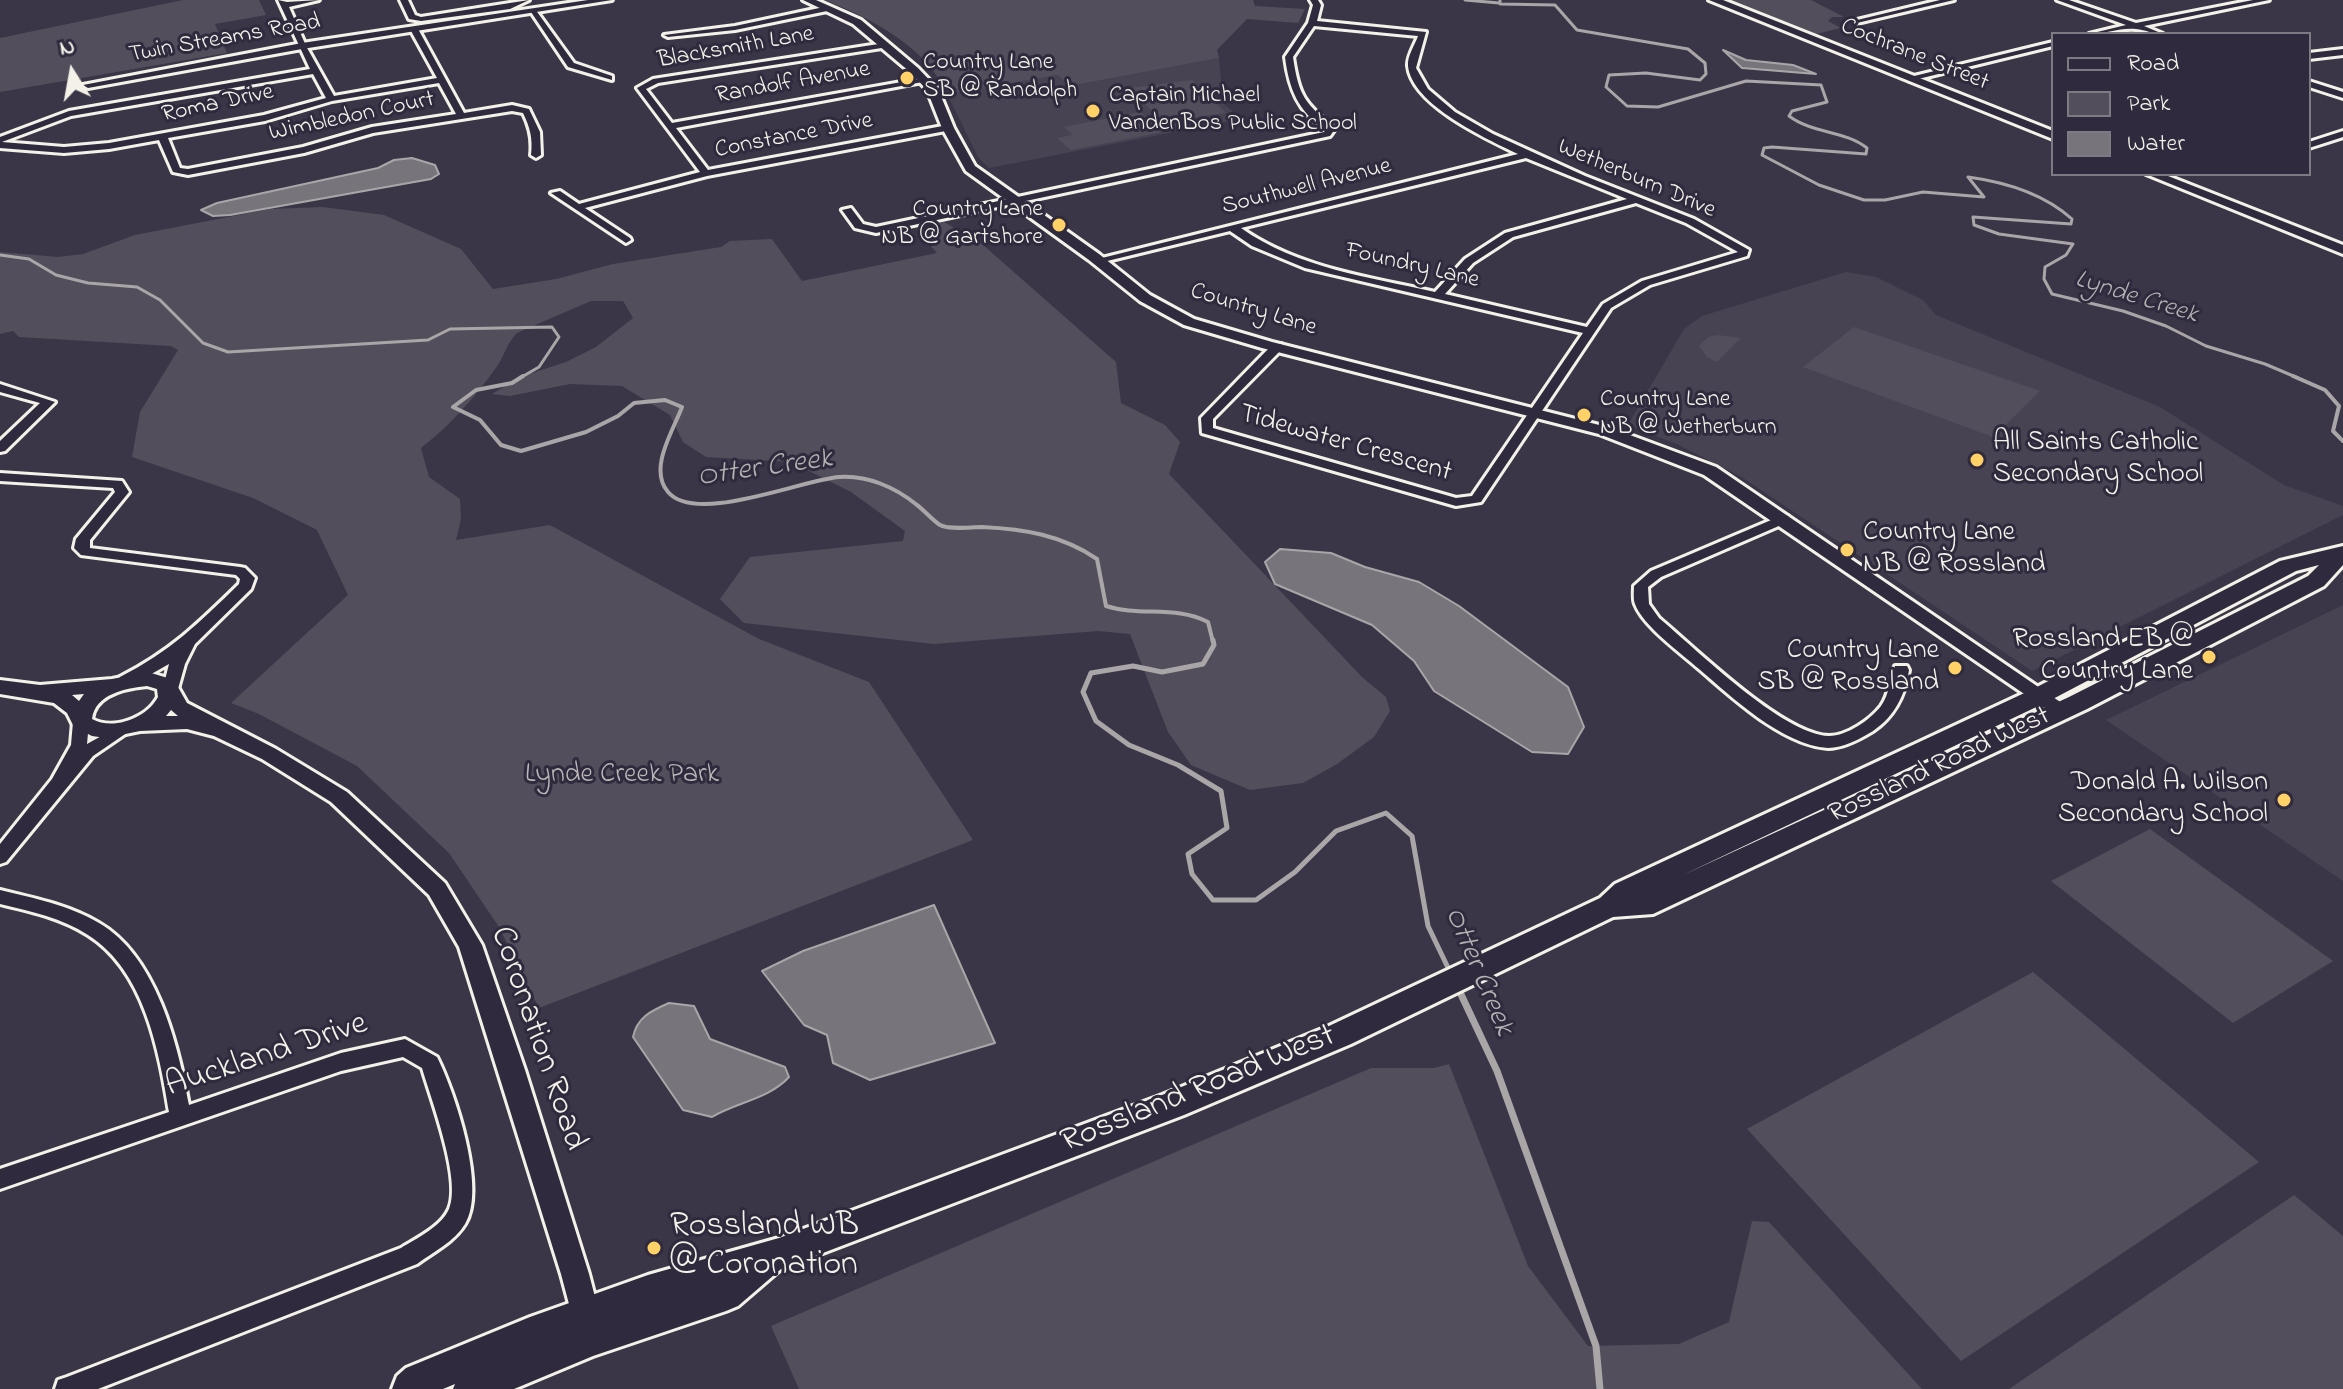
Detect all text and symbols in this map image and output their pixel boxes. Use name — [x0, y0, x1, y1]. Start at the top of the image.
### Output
street label: Twin Streams Road — [127, 9, 323, 71]
street label: Cochrane Street — [1836, 13, 1992, 99]
street label: Blacksmith Lane — [656, 21, 816, 77]
text: N — [57, 31, 78, 66]
north arrow — [32, 32, 112, 112]
legend — [2051, 32, 2311, 176]
text: Road — [2127, 47, 2179, 82]
place label: Country Lane SB @ Randolph — [923, 50, 1077, 106]
street label: Randolf Avenue — [714, 56, 872, 112]
marker: Country Lane SB @ Randolph — [898, 69, 916, 87]
street label: Roma Drive — [160, 79, 276, 131]
place label: Captain Michael VandenBos Public School — [1109, 83, 1357, 139]
street label: Wimbledon Court — [267, 86, 437, 150]
text: Park — [2127, 87, 2170, 122]
marker: Captain Michael VandenBos Public School — [1084, 102, 1102, 120]
street label: Constance Drive — [713, 108, 875, 166]
text: Water — [2127, 127, 2185, 162]
street label: Wetherburn Drive — [1553, 134, 1719, 226]
street label: Southwell Avenue — [1219, 153, 1395, 223]
place label: Country Lane NB @ Gartshore — [881, 197, 1043, 253]
marker: Country Lane NB @ Gartshore — [1050, 216, 1068, 234]
street label: Foundry Lane — [1342, 238, 1482, 296]
water label: Lynde Creek — [2071, 266, 2201, 332]
street label: Country Lane — [1186, 278, 1320, 344]
place label: Country Lane NB @ Wetherburn — [1600, 387, 1777, 443]
street label: Tidewater Crescent — [1235, 399, 1455, 491]
marker: Country Lane NB @ Wetherburn — [1575, 406, 1593, 424]
place label: All Saints Catholic Secondary School — [1993, 427, 2203, 493]
water label: Otter Creek — [695, 443, 835, 497]
marker: All Saints Catholic Secondary School — [1968, 451, 1986, 469]
place label: Country Lane NB @ Rossland — [1863, 517, 2045, 583]
marker: Country Lane NB @ Rossland — [1838, 541, 1856, 559]
place label: Rossland EB @ Country Lane — [2012, 624, 2193, 690]
place label: Country Lane SB @ Rossland — [1757, 635, 1939, 701]
marker: Rossland EB @ Country Lane — [2200, 648, 2218, 666]
marker: Country Lane SB @ Rossland — [1946, 659, 1964, 677]
street label: Rossland Road West — [1824, 701, 2056, 833]
park label: Lynde Creek Park — [525, 759, 719, 793]
place label: Donald A. Wilson Secondary School — [2058, 767, 2268, 833]
marker: Donald A. Wilson Secondary School — [2275, 791, 2293, 809]
water label: Otter Creek — [1434, 902, 1520, 1042]
street label: Coronation Road — [479, 922, 593, 1156]
street label: Auckland Drive — [161, 1005, 373, 1109]
street label: Rossland Road West — [1056, 1017, 1342, 1165]
place label: Rossland WB @ Coronation — [670, 1208, 859, 1288]
marker: Rossland WB @ Coronation — [645, 1239, 663, 1257]

